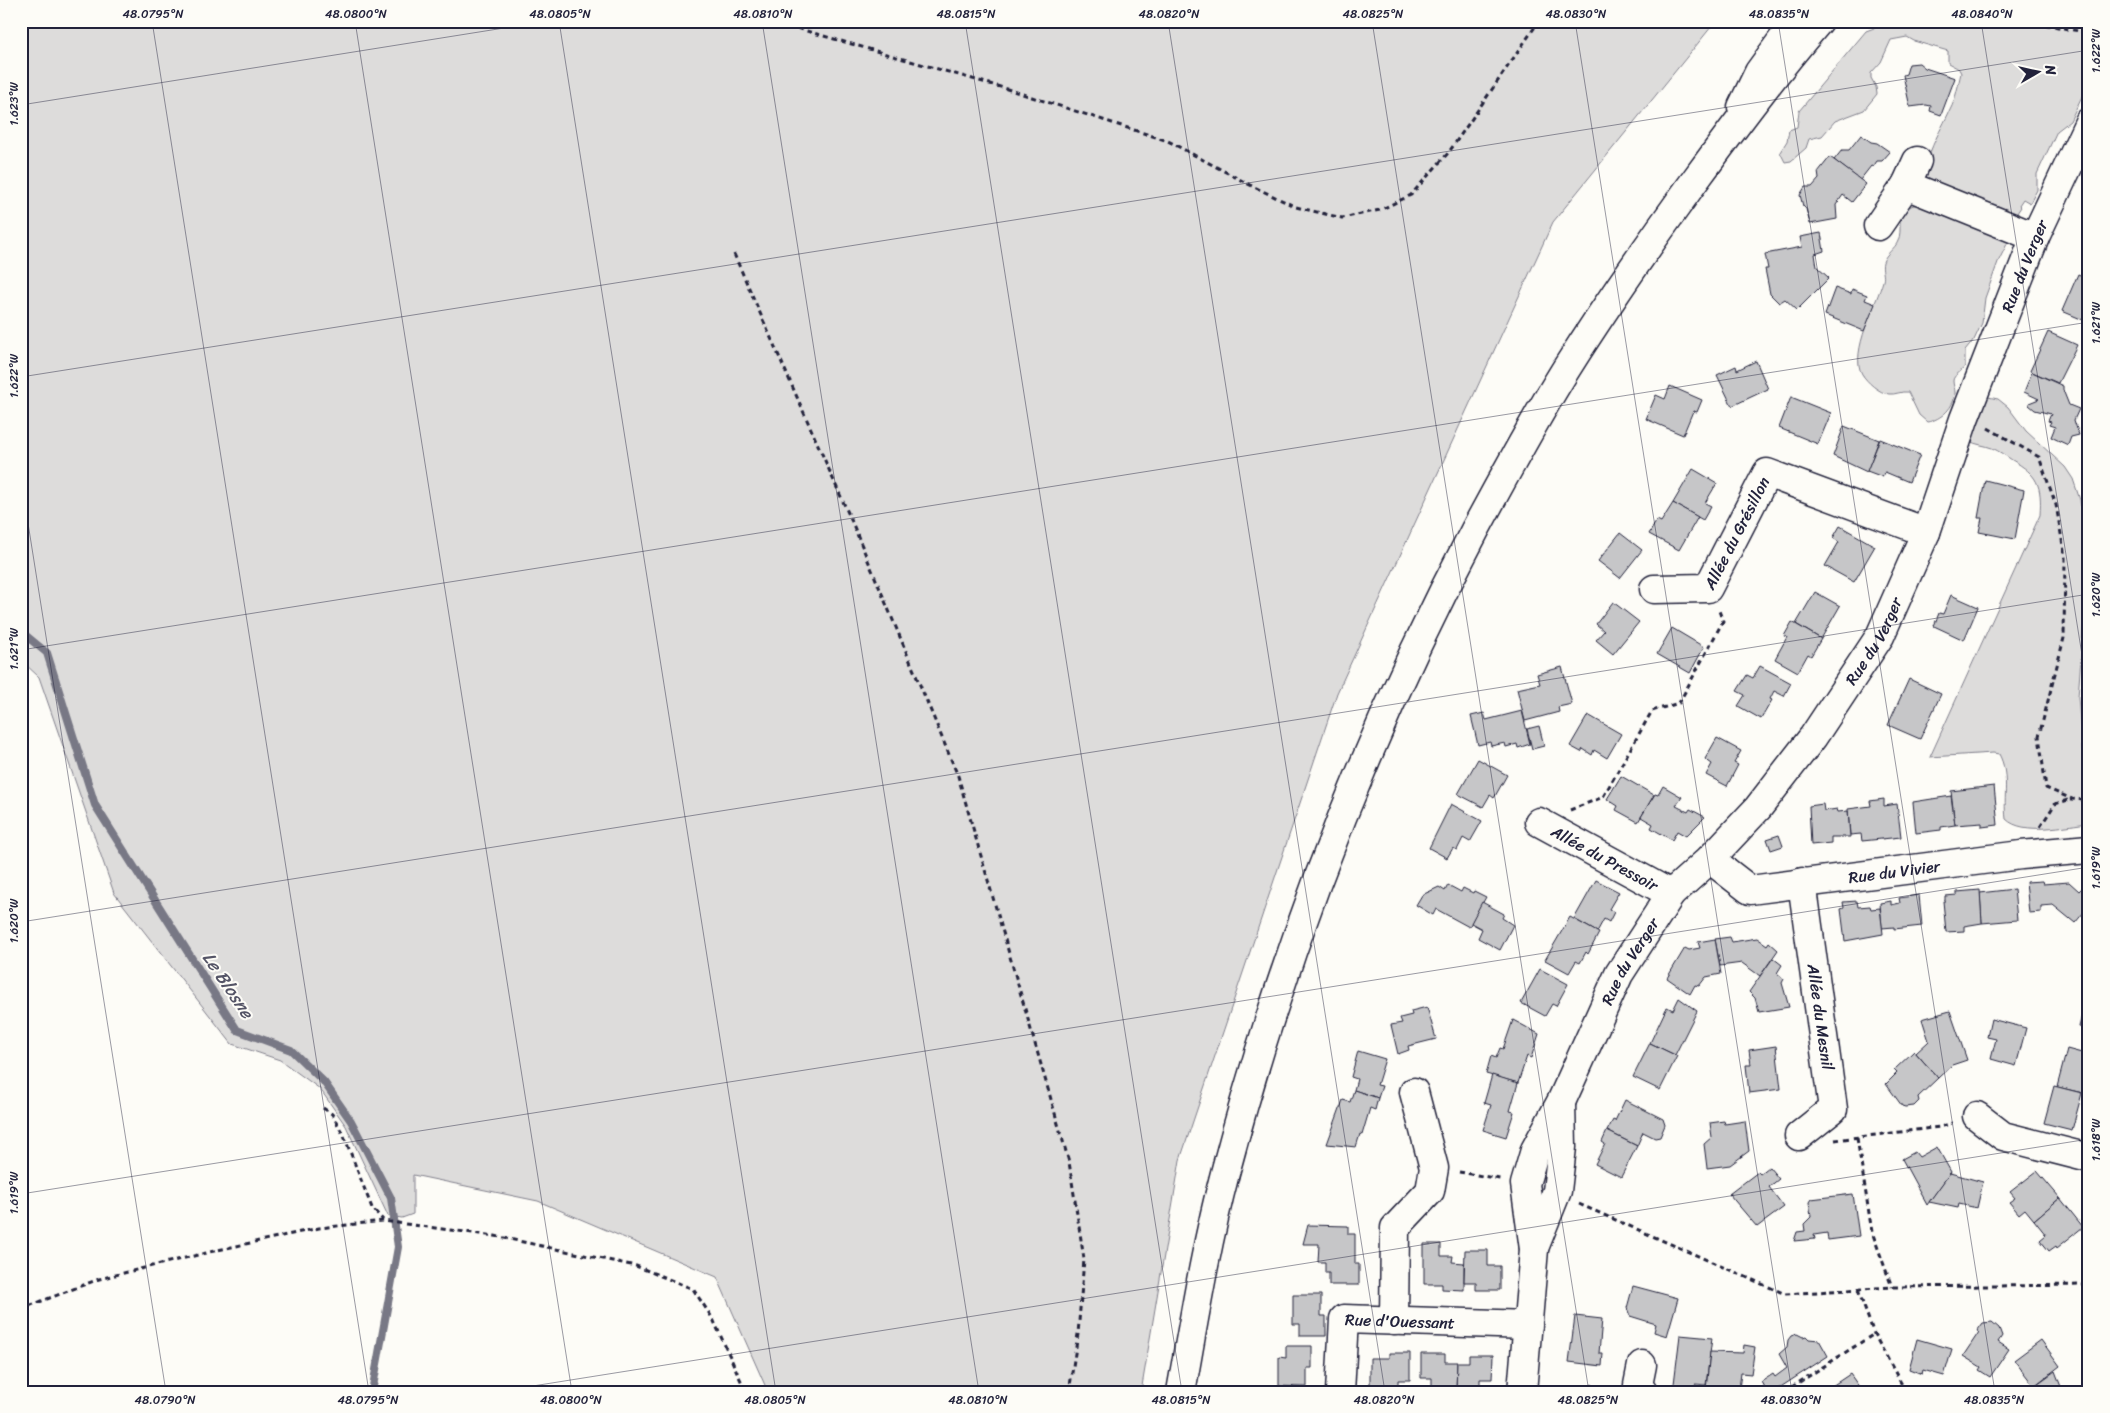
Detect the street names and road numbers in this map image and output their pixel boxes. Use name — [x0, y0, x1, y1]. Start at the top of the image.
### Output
street label: Rue du Verger — [1993, 213, 2057, 317]
street label: Allée du Grésillon — [1695, 471, 1778, 596]
street label: Rue du Verger — [1837, 591, 1911, 691]
street label: Allée du Pressoir — [1545, 817, 1665, 900]
street label: Rue du Vivier — [1847, 851, 1943, 892]
street label: Rue du Verger — [1593, 910, 1668, 1010]
street label: Allée du Mesnil — [1799, 961, 1842, 1073]
street label: Rue d'Ouessant — [1344, 1305, 1455, 1338]

